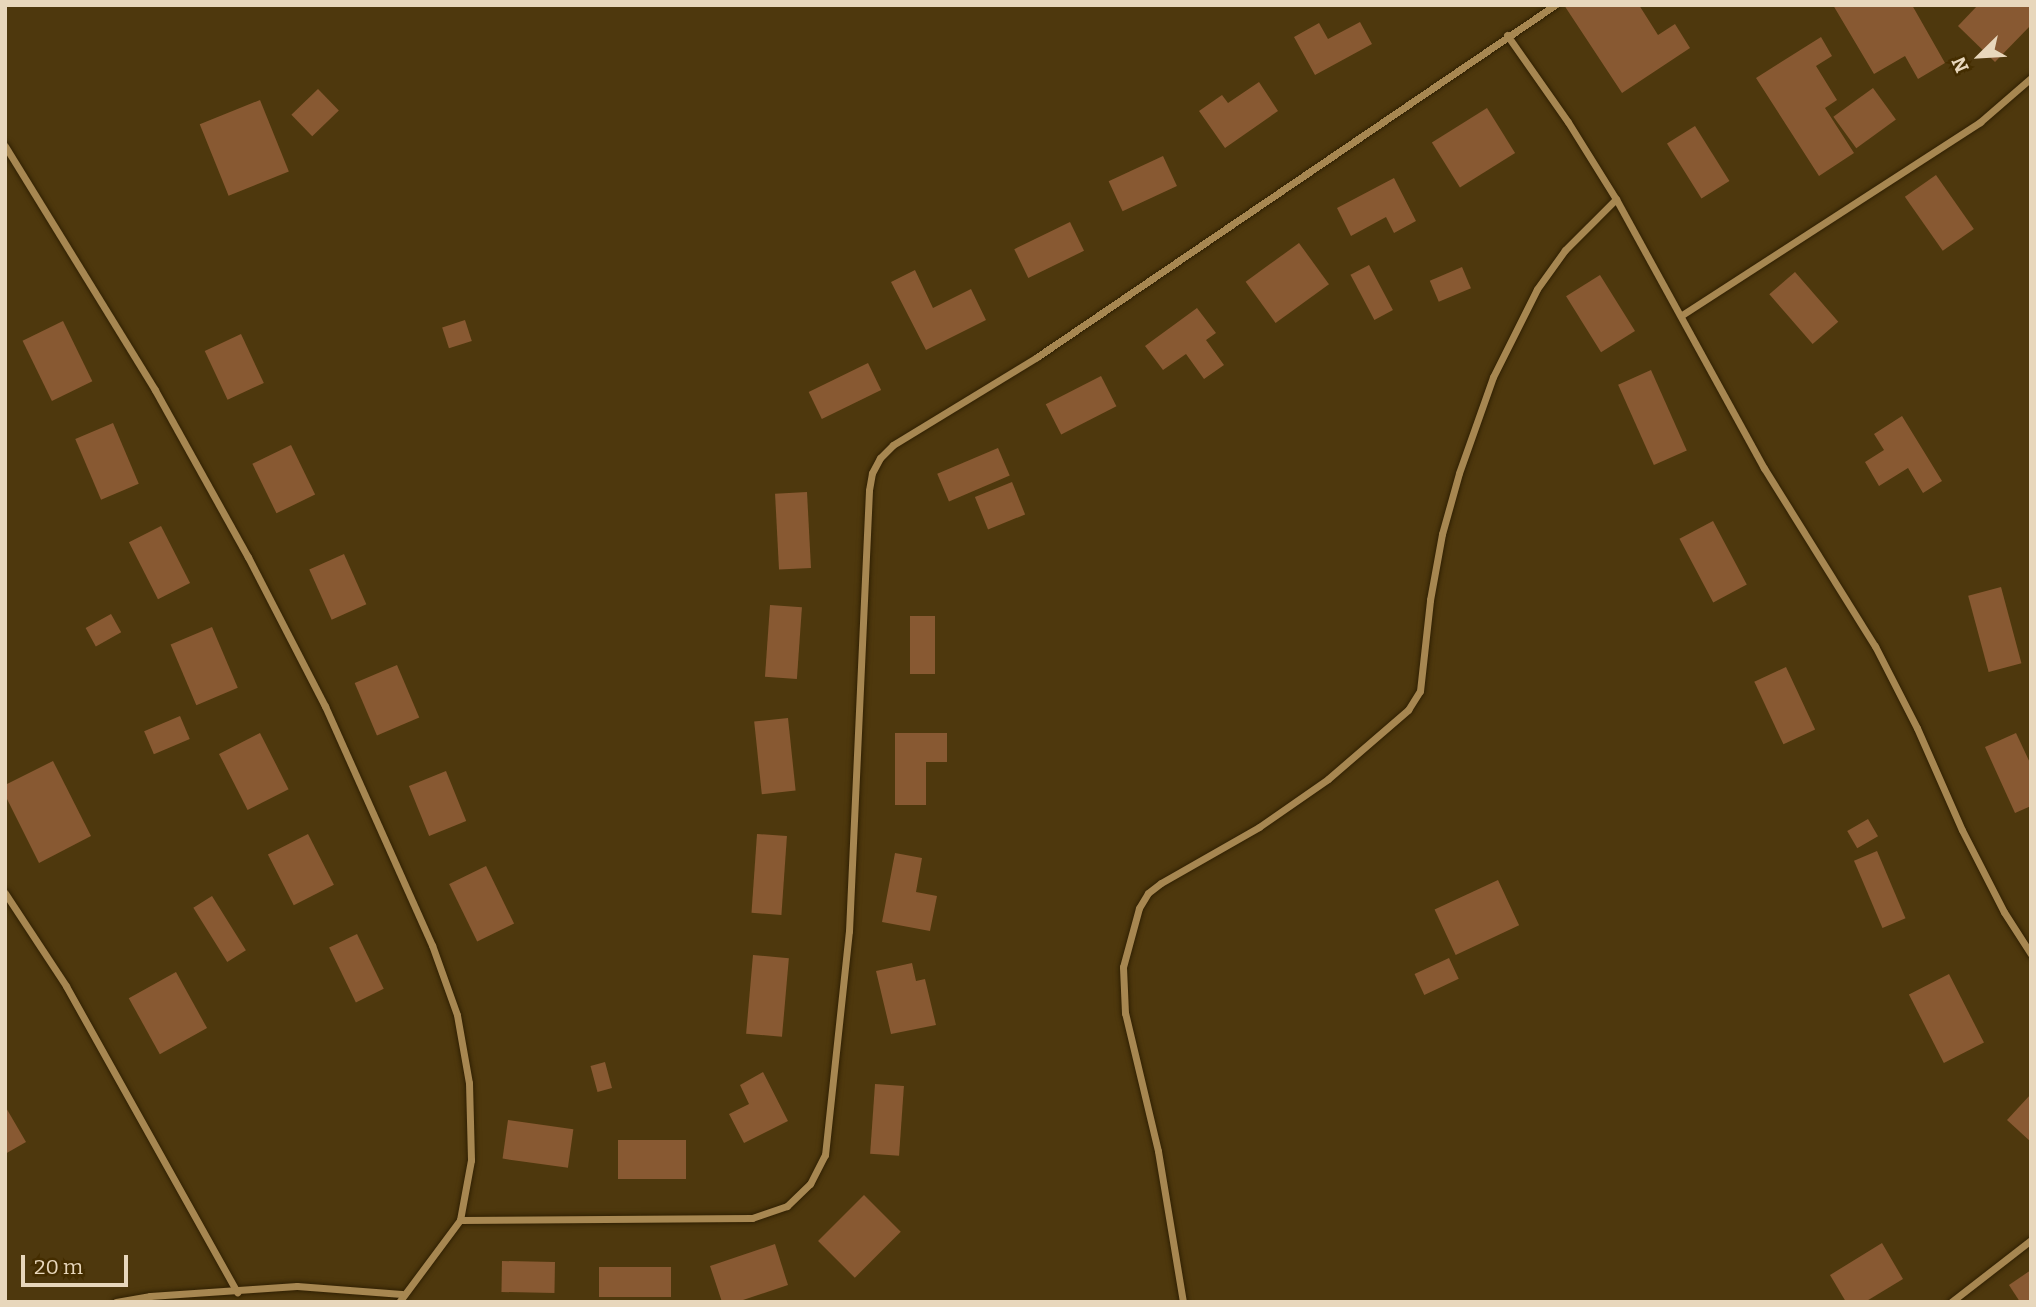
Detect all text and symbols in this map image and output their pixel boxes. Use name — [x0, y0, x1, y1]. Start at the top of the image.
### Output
north arrow — [1945, 21, 2015, 91]
text: N — [1947, 53, 1974, 76]
scale bar — [24, 1240, 131, 1284]
text: 20 m — [34, 1254, 83, 1280]

